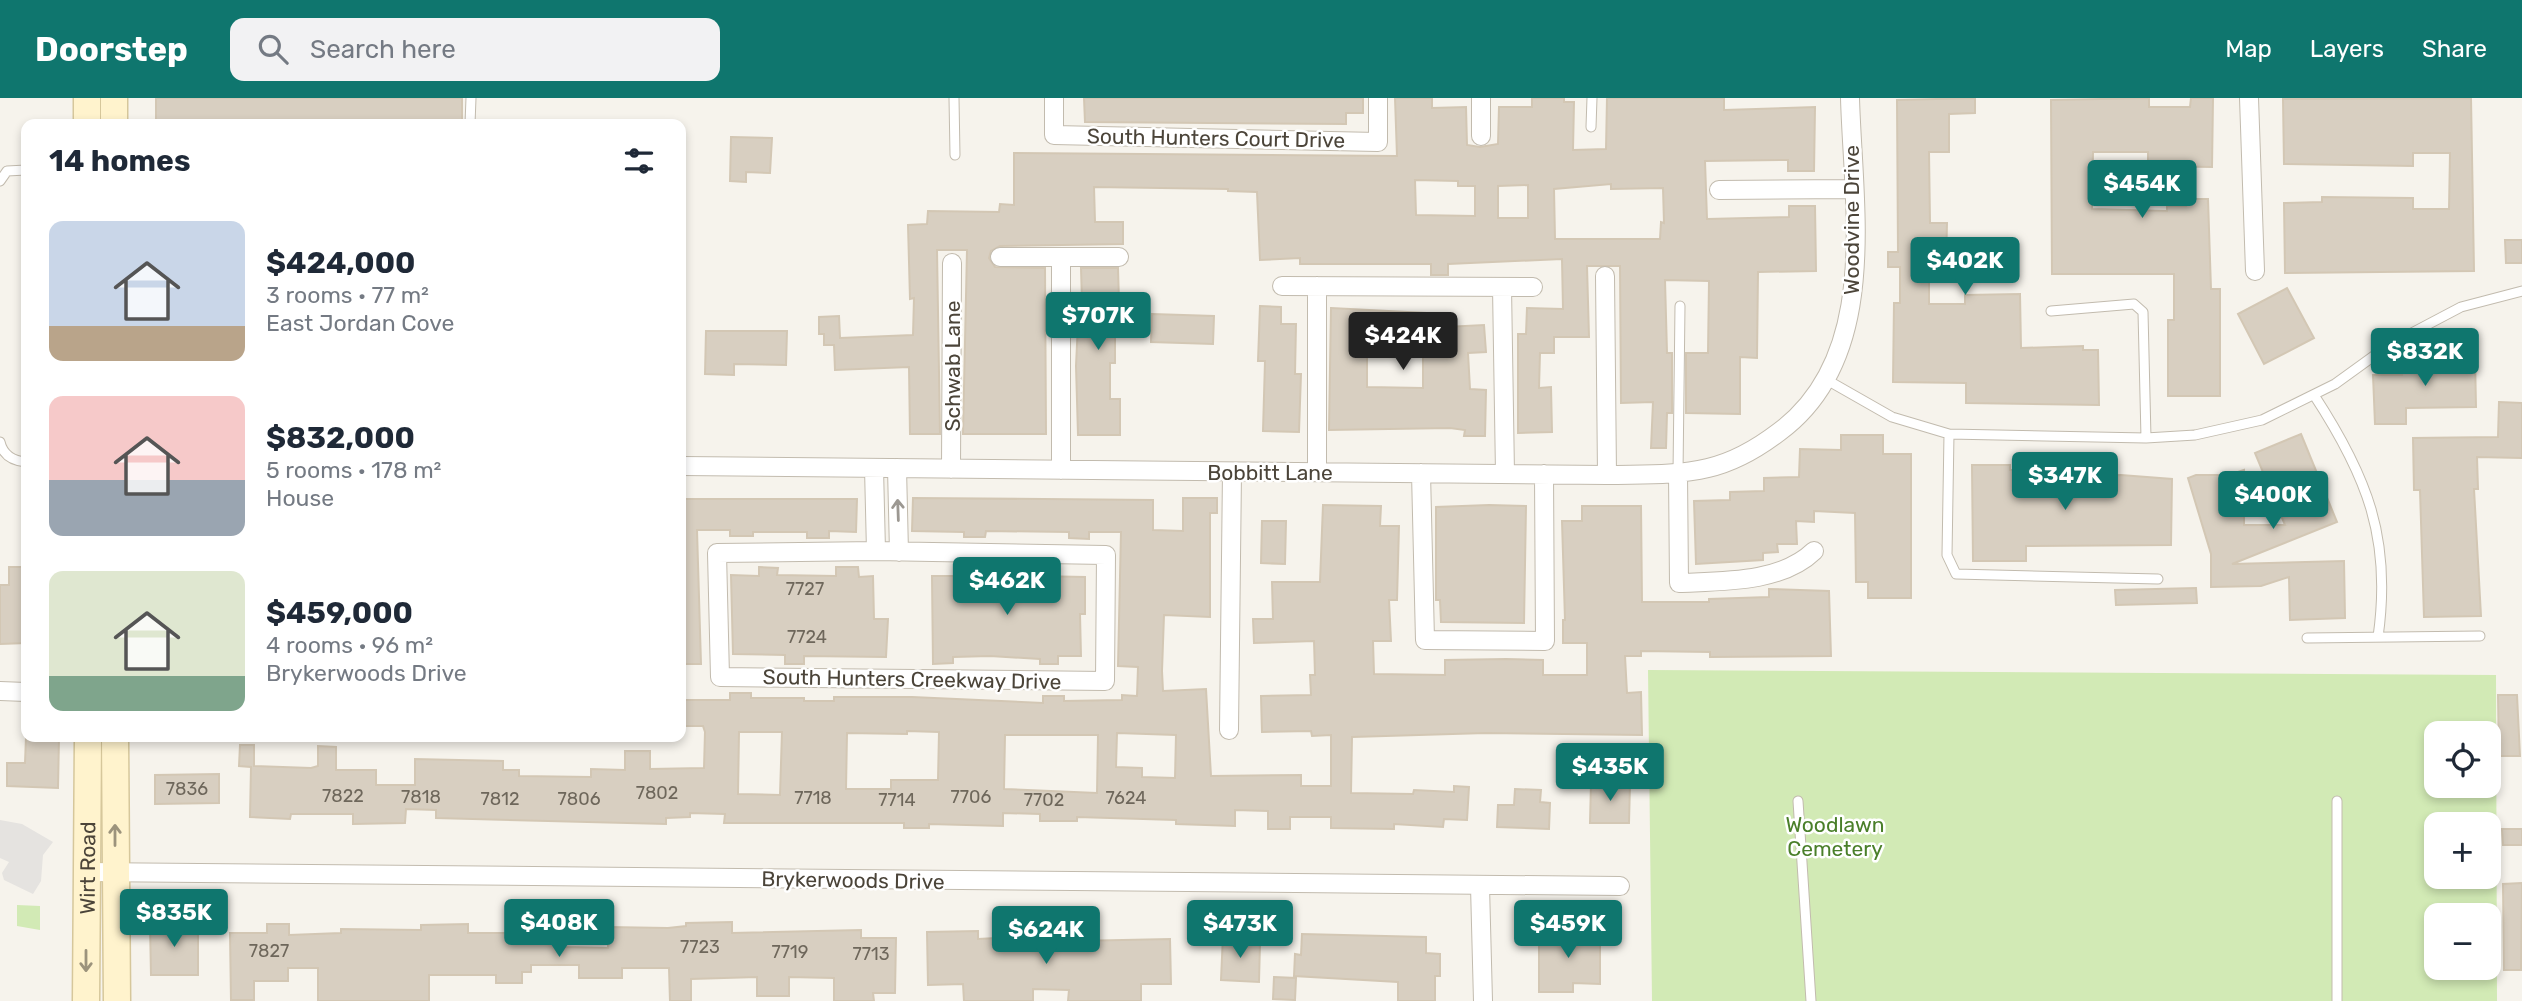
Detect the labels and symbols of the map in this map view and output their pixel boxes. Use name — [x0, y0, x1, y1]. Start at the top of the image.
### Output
street label: South Hunters Court Drive — [1087, 123, 1345, 153]
street label: Woodvine Drive — [1839, 145, 1864, 295]
pin: $454K — [2093, 160, 2191, 220]
pin: $402K — [1916, 238, 2014, 297]
pin: $707K — [1049, 292, 1147, 352]
street label: Schwab Lane — [940, 301, 965, 431]
pin: $424K — [1354, 313, 1452, 372]
pin: $832K — [2376, 328, 2474, 388]
pin: $347K — [2016, 452, 2114, 512]
street label: Bobbitt Lane — [1207, 460, 1333, 485]
pin: $400K — [2224, 472, 2322, 531]
one-way arrow — [891, 499, 905, 522]
pin: $462K — [958, 558, 1056, 617]
house number: 7727 — [786, 578, 824, 600]
house number: 7724 — [787, 626, 827, 648]
street label: South Hunters Creekway Drive — [762, 664, 1062, 694]
pin: $435K — [1561, 744, 1659, 803]
house number: 7836 — [166, 778, 208, 800]
house number: 7802 — [636, 782, 678, 804]
house number: 7822 — [322, 785, 364, 807]
house number: 7818 — [401, 786, 441, 808]
house number: 7706 — [951, 786, 992, 808]
house number: 7718 — [794, 787, 832, 809]
house number: 7624 — [1105, 787, 1147, 809]
house number: 7812 — [481, 788, 519, 810]
house number: 7806 — [558, 788, 601, 810]
house number: 7714 — [878, 789, 916, 811]
house number: 7702 — [1024, 789, 1064, 811]
park label: Woodlawn Cemetery — [1785, 812, 1885, 861]
street label: Wirt Road — [74, 821, 100, 915]
one-way arrow — [108, 824, 122, 847]
street label: Brykerwoods Drive — [761, 866, 945, 894]
pin: $835K — [125, 890, 223, 949]
pin: $408K — [510, 900, 608, 959]
pin: $473K — [1191, 900, 1289, 960]
pin: $459K — [1519, 900, 1617, 960]
pin: $624K — [997, 906, 1095, 966]
house number: 7723 — [680, 936, 720, 958]
house number: 7827 — [249, 940, 289, 962]
house number: 7719 — [772, 941, 808, 963]
house number: 7713 — [853, 943, 890, 965]
one-way arrow — [79, 949, 93, 972]

